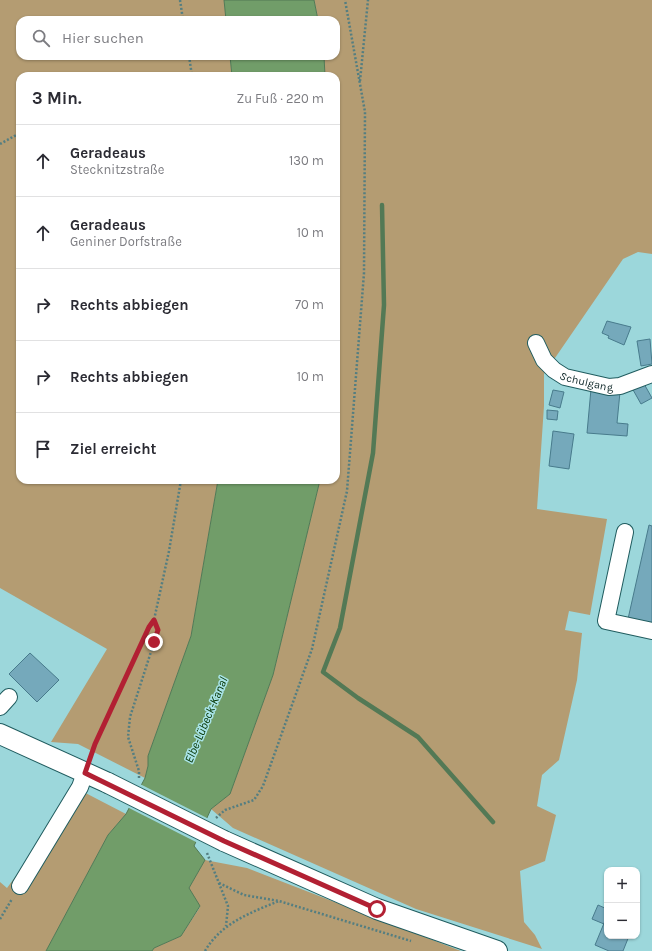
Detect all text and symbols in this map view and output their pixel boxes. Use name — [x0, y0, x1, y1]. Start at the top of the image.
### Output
search box — [16, 16, 340, 60]
icon: search — [30, 27, 52, 49]
text: Hier suchen — [62, 29, 144, 47]
text: 3 Min. — [32, 88, 82, 108]
text: Zu Fuß · 220 m — [236, 91, 324, 106]
text: Geradeaus — [70, 144, 146, 162]
icon: ahead — [32, 150, 54, 172]
text: 130 m — [289, 153, 324, 168]
text: Stecknitzstraße — [70, 162, 164, 177]
text: Geradeaus — [70, 216, 146, 234]
icon: ahead — [32, 222, 54, 244]
text: 10 m — [297, 225, 324, 240]
text: Geniner Dorfstraße — [70, 234, 182, 249]
icon: right — [32, 294, 54, 316]
text: Rechts abbiegen — [70, 296, 189, 314]
text: 70 m — [295, 297, 324, 312]
icon: right — [32, 366, 54, 388]
text: Rechts abbiegen — [70, 368, 189, 386]
text: 10 m — [297, 369, 324, 384]
street label: Schulgang — [557, 369, 614, 394]
icon: arrive — [32, 438, 54, 460]
text: Ziel erreicht — [70, 440, 156, 458]
route end — [145, 633, 163, 651]
water label: Elbe-Lübeck-Kanal — [182, 675, 230, 765]
map controls — [604, 867, 640, 939]
button: + — [604, 867, 640, 903]
route start — [368, 900, 386, 918]
button: − — [604, 903, 640, 939]

